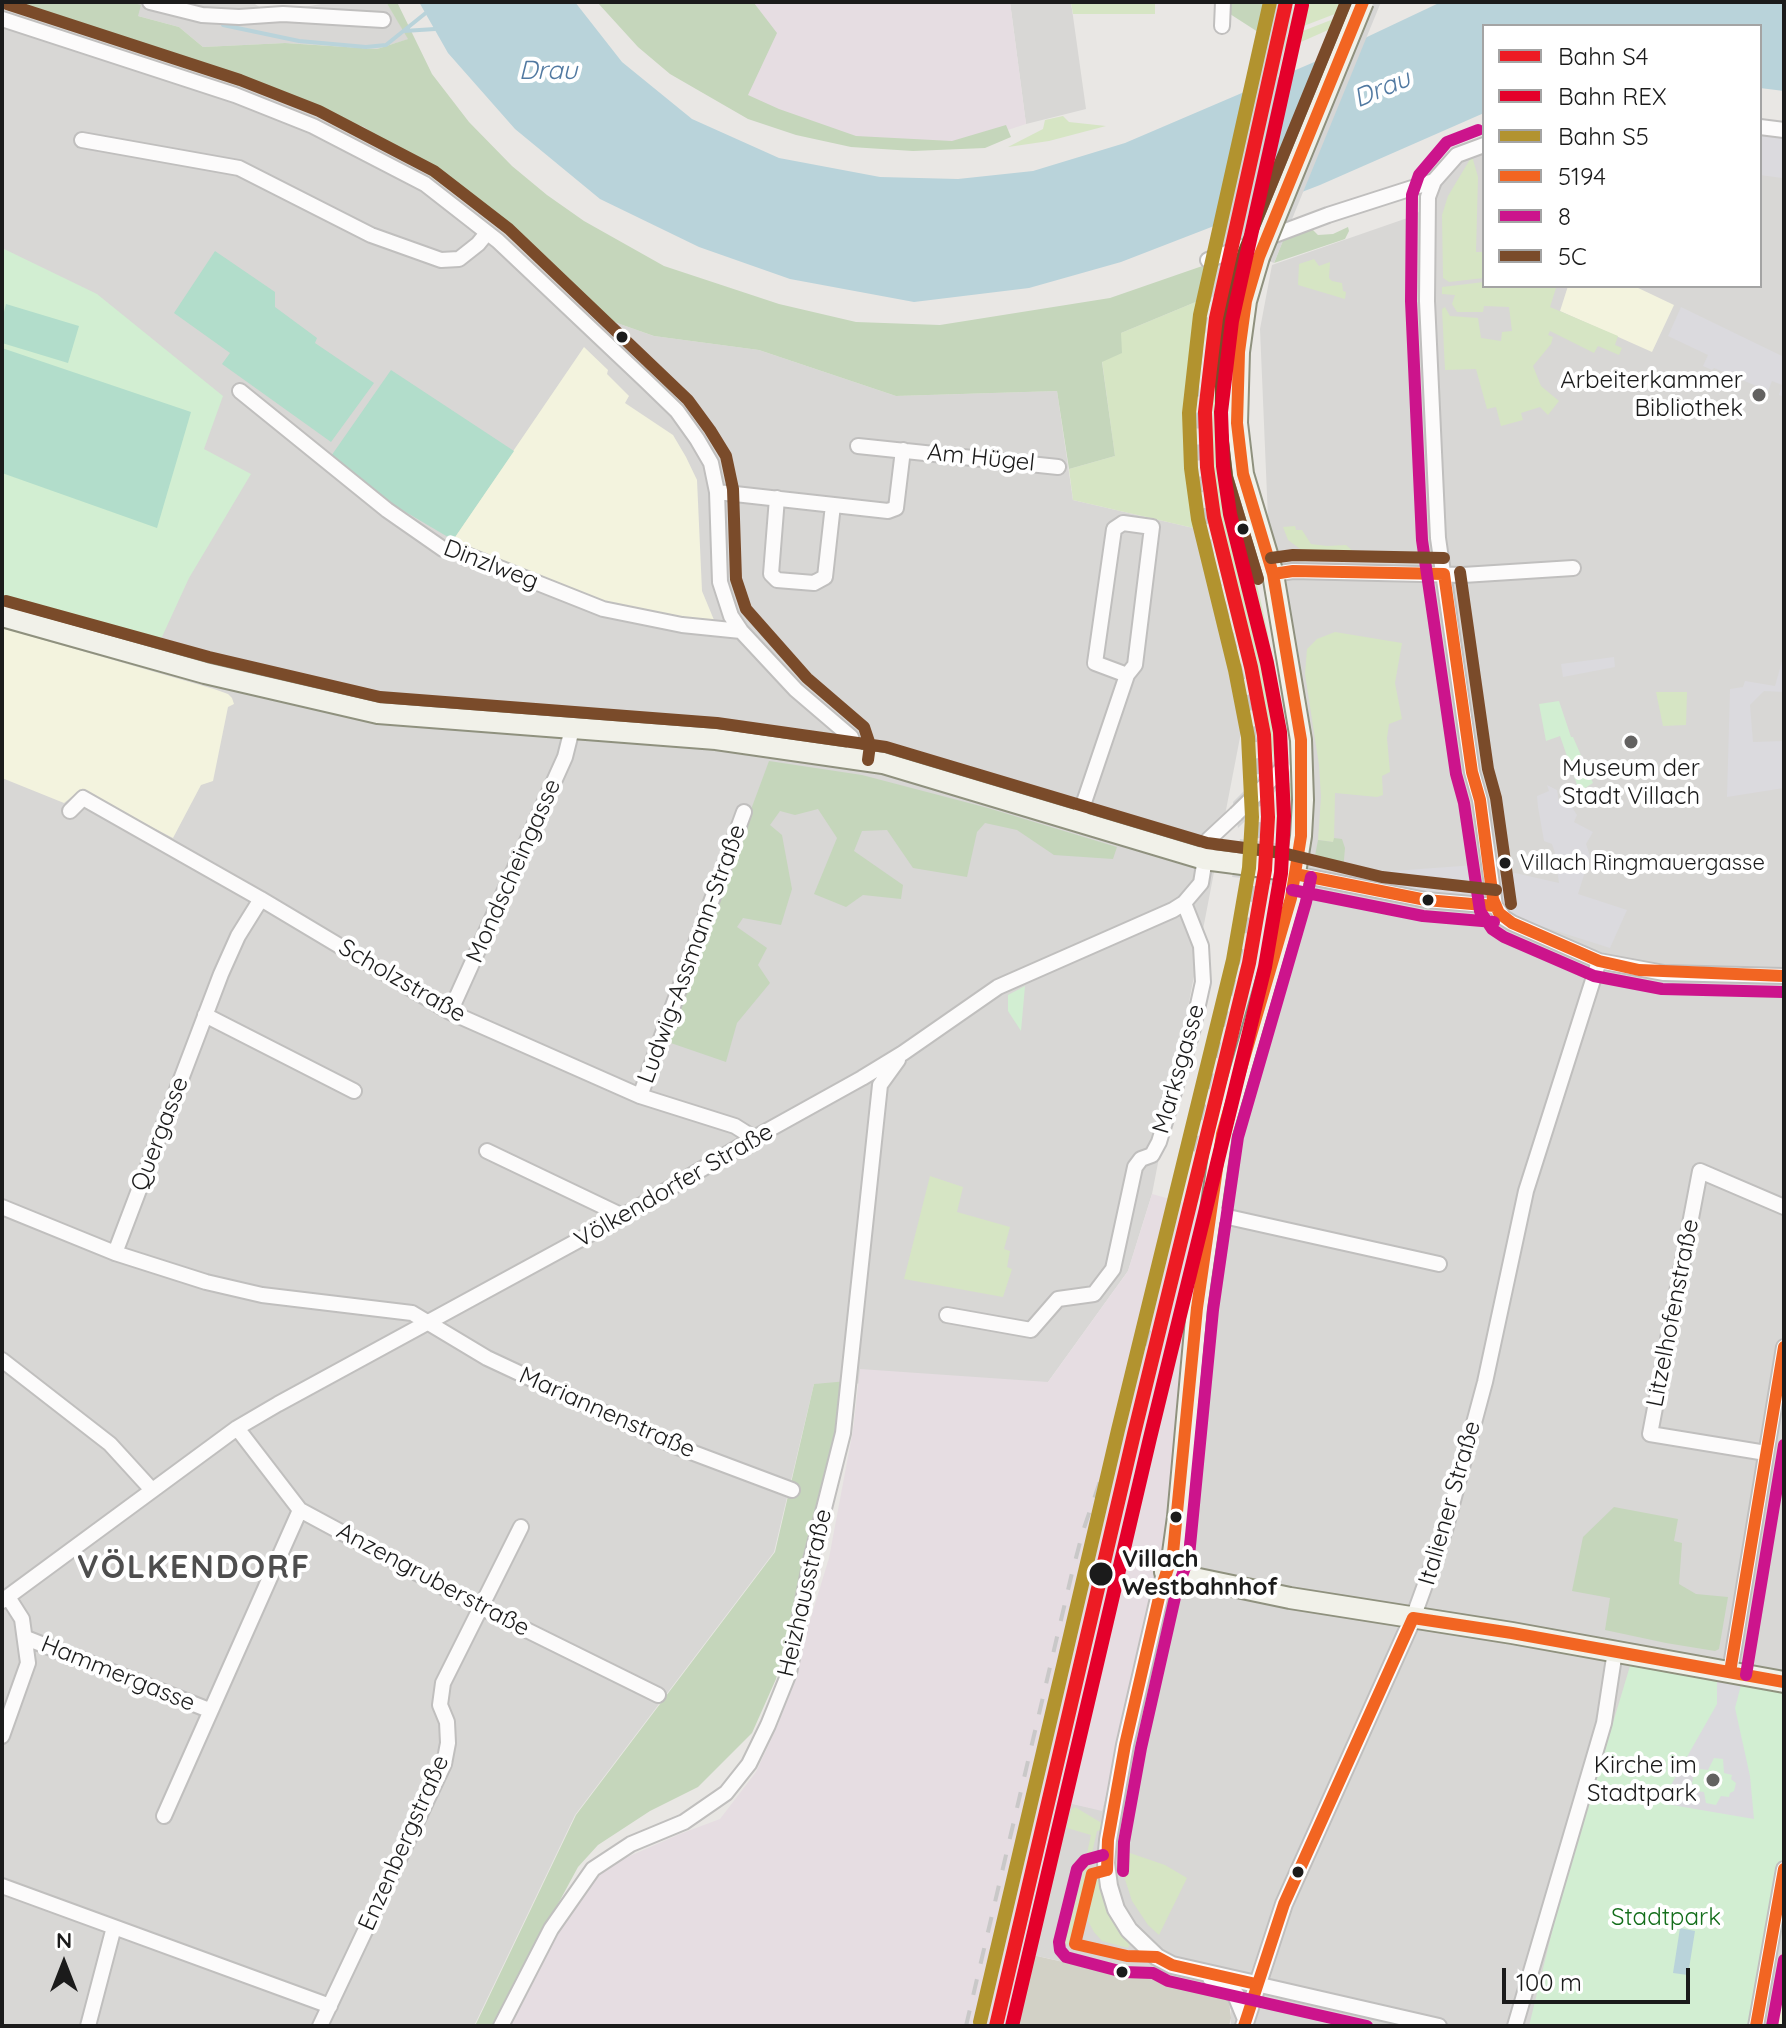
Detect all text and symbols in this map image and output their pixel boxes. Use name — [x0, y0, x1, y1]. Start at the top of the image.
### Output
legend — [1482, 24, 1762, 288]
text: Bahn S4 — [1558, 41, 1648, 71]
water label: Drau — [519, 55, 577, 87]
water label: Drau — [1349, 63, 1415, 115]
text: Bahn REX — [1558, 81, 1666, 111]
text: Bahn S5 — [1558, 121, 1649, 151]
text: 5194 — [1558, 161, 1606, 191]
text: 8 — [1558, 201, 1571, 231]
text: 5C — [1558, 241, 1587, 271]
unlabelled marker — [614, 329, 630, 345]
place label: Arbeiterkammer Bibliothek — [1560, 367, 1743, 423]
marker: Arbeiterkammer Bibliothek — [1750, 386, 1768, 404]
street label: Am Hügel — [926, 438, 1036, 478]
unlabelled marker — [1235, 521, 1251, 537]
street label: Dinzlweg — [439, 534, 543, 596]
marker: Museum der Stadt Villach — [1622, 733, 1640, 751]
place label: Museum der Stadt Villach — [1562, 755, 1700, 811]
street label: Mondscheingasse — [461, 775, 567, 967]
street label: Ludwig-Assmann-Straße — [632, 821, 752, 1087]
place label: Villach Ringmauergasse — [1520, 850, 1765, 876]
marker: Villach Ringmauergasse — [1497, 855, 1513, 871]
unlabelled marker — [1420, 892, 1436, 908]
street label: Scholzstraße — [333, 933, 471, 1029]
street label: Marksgasse — [1147, 1001, 1211, 1137]
street label: Quergasse — [125, 1073, 195, 1195]
street label: Völkendorfer Straße — [570, 1117, 778, 1255]
street label: Litzelhofenstraße — [1641, 1217, 1705, 1409]
street label: Mariannenstraße — [515, 1361, 699, 1465]
street label: Italiener Straße — [1413, 1418, 1487, 1588]
street label: Heizhausstraße — [772, 1506, 838, 1680]
unlabelled marker — [1168, 1509, 1184, 1525]
street label: Anzengruberstraße — [332, 1517, 534, 1643]
place label: Villach Westbahnhof — [1122, 1546, 1278, 1602]
district label: VÖLKENDORF — [77, 1549, 311, 1587]
marker: Villach Westbahnhof — [1087, 1560, 1115, 1588]
street label: Hammergasse — [37, 1630, 199, 1718]
street label: Enzenbergstraße — [352, 1751, 456, 1935]
place label: Kirche im Stadtpark — [1587, 1752, 1697, 1808]
marker: Kirche im Stadtpark — [1704, 1771, 1722, 1789]
unlabelled marker — [1290, 1864, 1306, 1880]
park label: Stadtpark — [1611, 1904, 1721, 1932]
north arrow — [24, 1924, 104, 2004]
text: N — [56, 1926, 72, 1954]
scale bar — [1506, 1952, 1694, 2002]
unlabelled marker — [1114, 1964, 1130, 1980]
text: 100 m — [1516, 1967, 1582, 1997]

